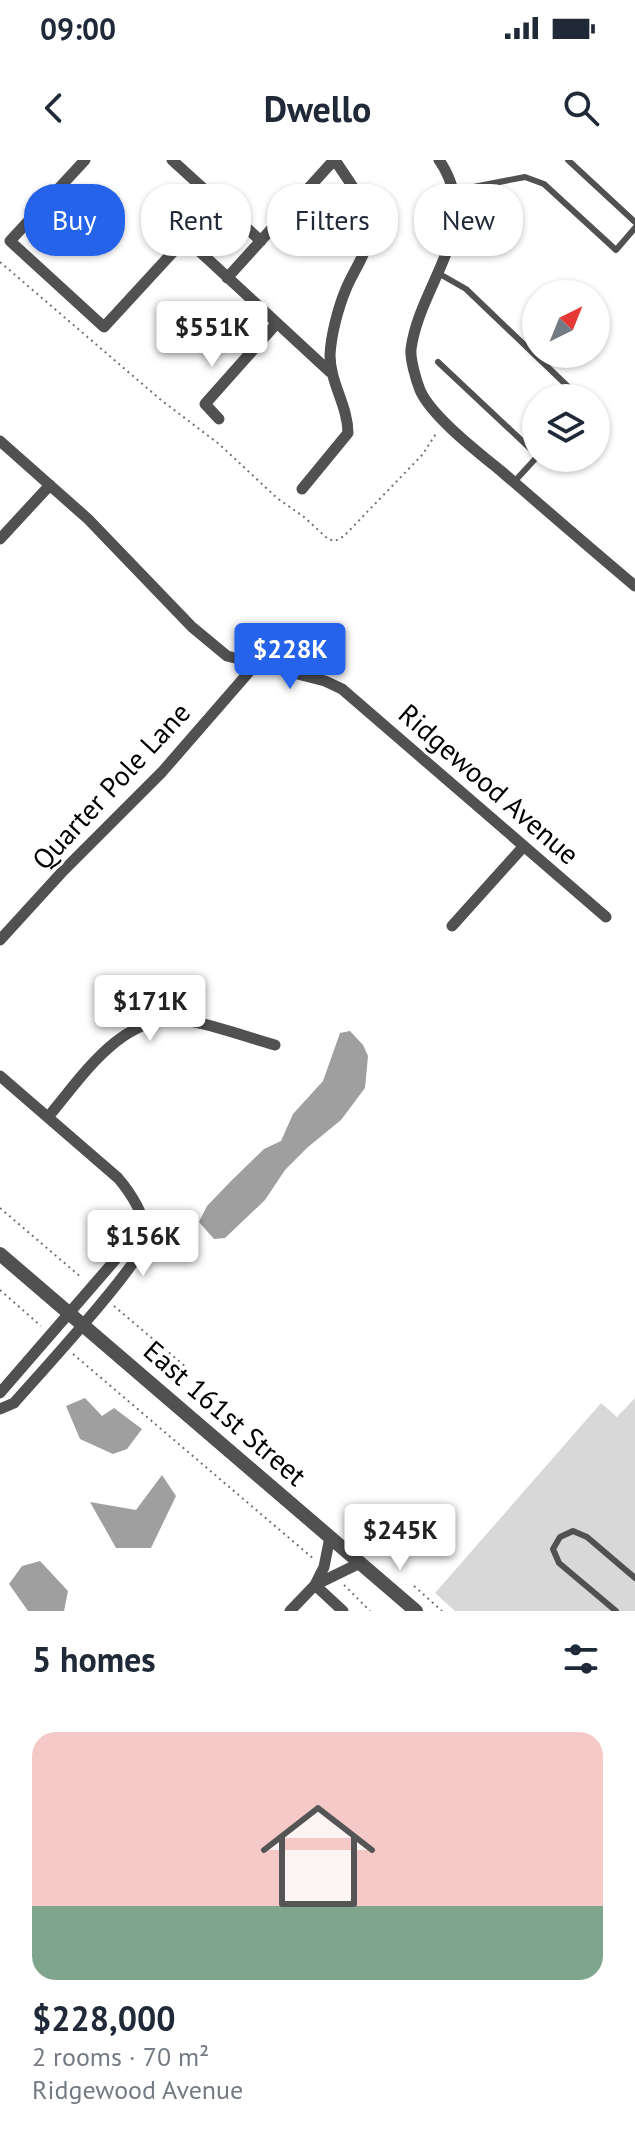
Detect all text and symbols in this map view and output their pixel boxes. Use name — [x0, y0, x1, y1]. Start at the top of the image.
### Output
text: 09:00 — [40, 9, 116, 48]
text: Dwello — [264, 85, 371, 132]
icon: back — [32, 86, 76, 130]
icon: search — [559, 86, 603, 130]
chip: Buy — [24, 184, 125, 256]
chip: Rent — [141, 184, 251, 256]
chip: Filters — [267, 184, 398, 256]
chip: New — [414, 184, 523, 256]
north arrow — [522, 280, 610, 368]
map controls — [522, 280, 610, 472]
pin: $551K — [156, 301, 268, 369]
text: $551K — [174, 310, 250, 343]
button: layers — [522, 384, 610, 472]
pin: $228K — [234, 623, 346, 691]
text: $228K — [252, 632, 328, 665]
street label: Quarter Pole Lane — [24, 694, 198, 877]
street label: Ridgewood Avenue — [391, 695, 587, 872]
pin: $171K — [94, 975, 206, 1043]
text: $171K — [112, 984, 188, 1017]
pin: $156K — [87, 1210, 199, 1278]
text: $156K — [105, 1219, 181, 1252]
street label: East 161st Street — [136, 1332, 315, 1494]
pin: $245K — [344, 1504, 456, 1572]
text: $245K — [362, 1513, 438, 1546]
text: 5 homes — [32, 1637, 156, 1681]
icon: filters — [559, 1637, 603, 1681]
icon: home — [246, 1784, 390, 1928]
text: $228,000 — [32, 1996, 176, 2040]
text: 2 rooms · 70 m² — [32, 2040, 209, 2073]
text: Ridgewood Avenue — [32, 2073, 243, 2106]

